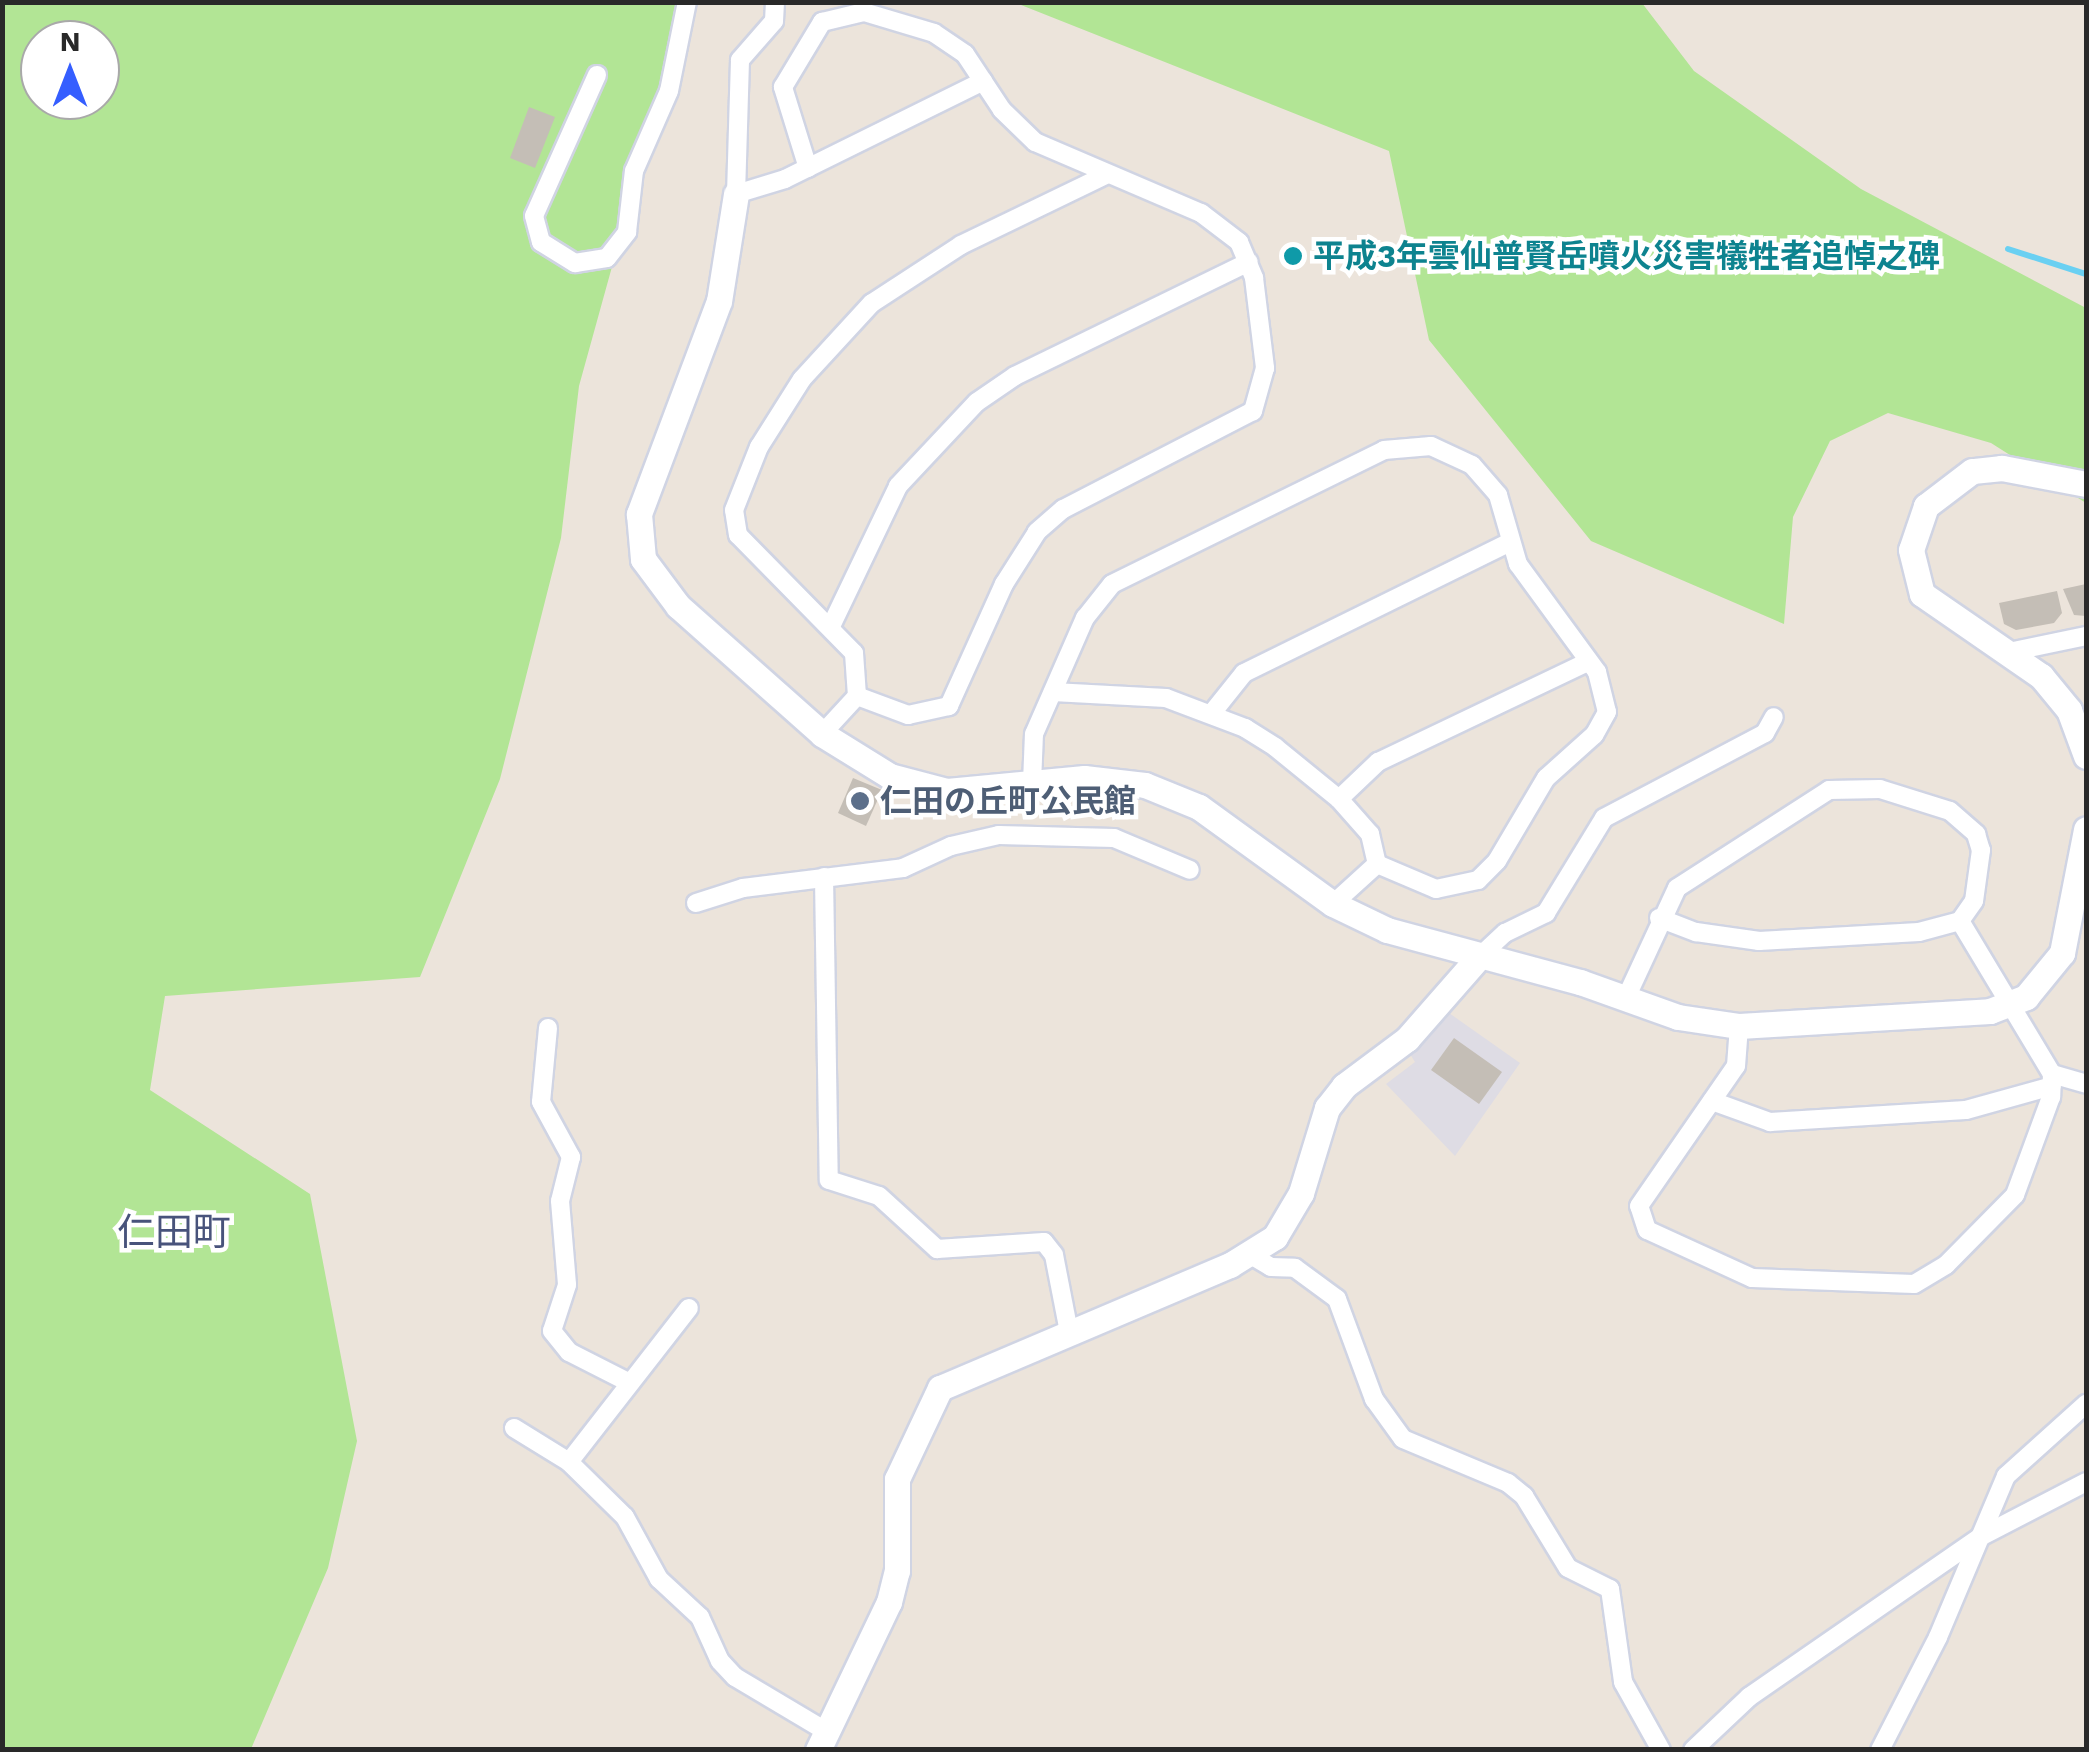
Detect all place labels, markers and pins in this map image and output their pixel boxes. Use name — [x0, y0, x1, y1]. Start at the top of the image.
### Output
place label: 平成3年雲仙普賢岳噴火災害犠牲者追悼之碑 — [1313, 237, 1940, 275]
marker: 平成3年雲仙普賢岳噴火災害犠牲者追悼之碑 — [1282, 245, 1304, 267]
place label: 仁田の丘町公民館 — [880, 782, 1136, 820]
marker: 仁田の丘町公民館 — [849, 790, 871, 812]

